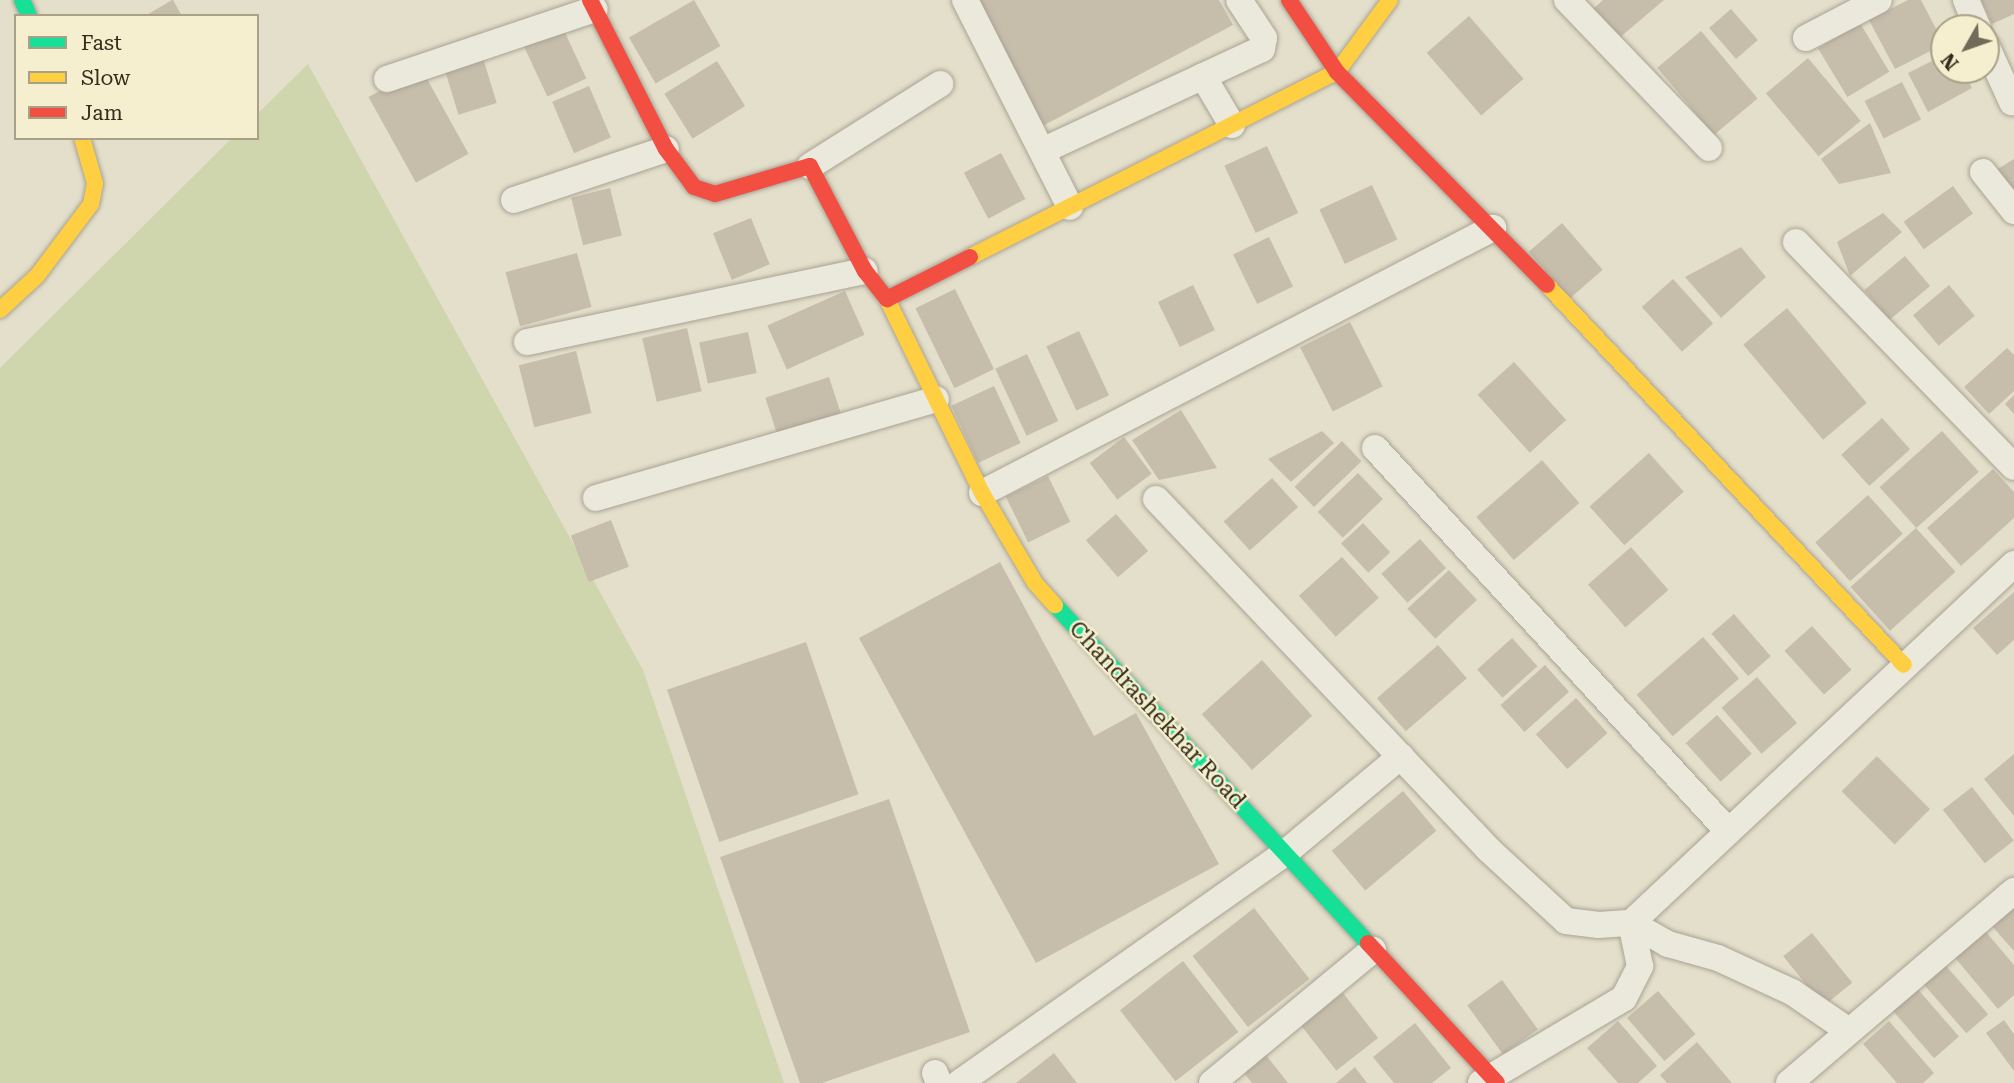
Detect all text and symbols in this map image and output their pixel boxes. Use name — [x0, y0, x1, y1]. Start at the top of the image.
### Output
legend — [14, 14, 259, 140]
north arrow — [1930, 14, 2000, 84]
text: Fast — [81, 31, 122, 55]
text: N — [1937, 49, 1964, 75]
text: Slow — [81, 66, 130, 90]
text: Jam — [81, 101, 123, 125]
street label: Chandrashekhar Road — [1063, 615, 1251, 815]

